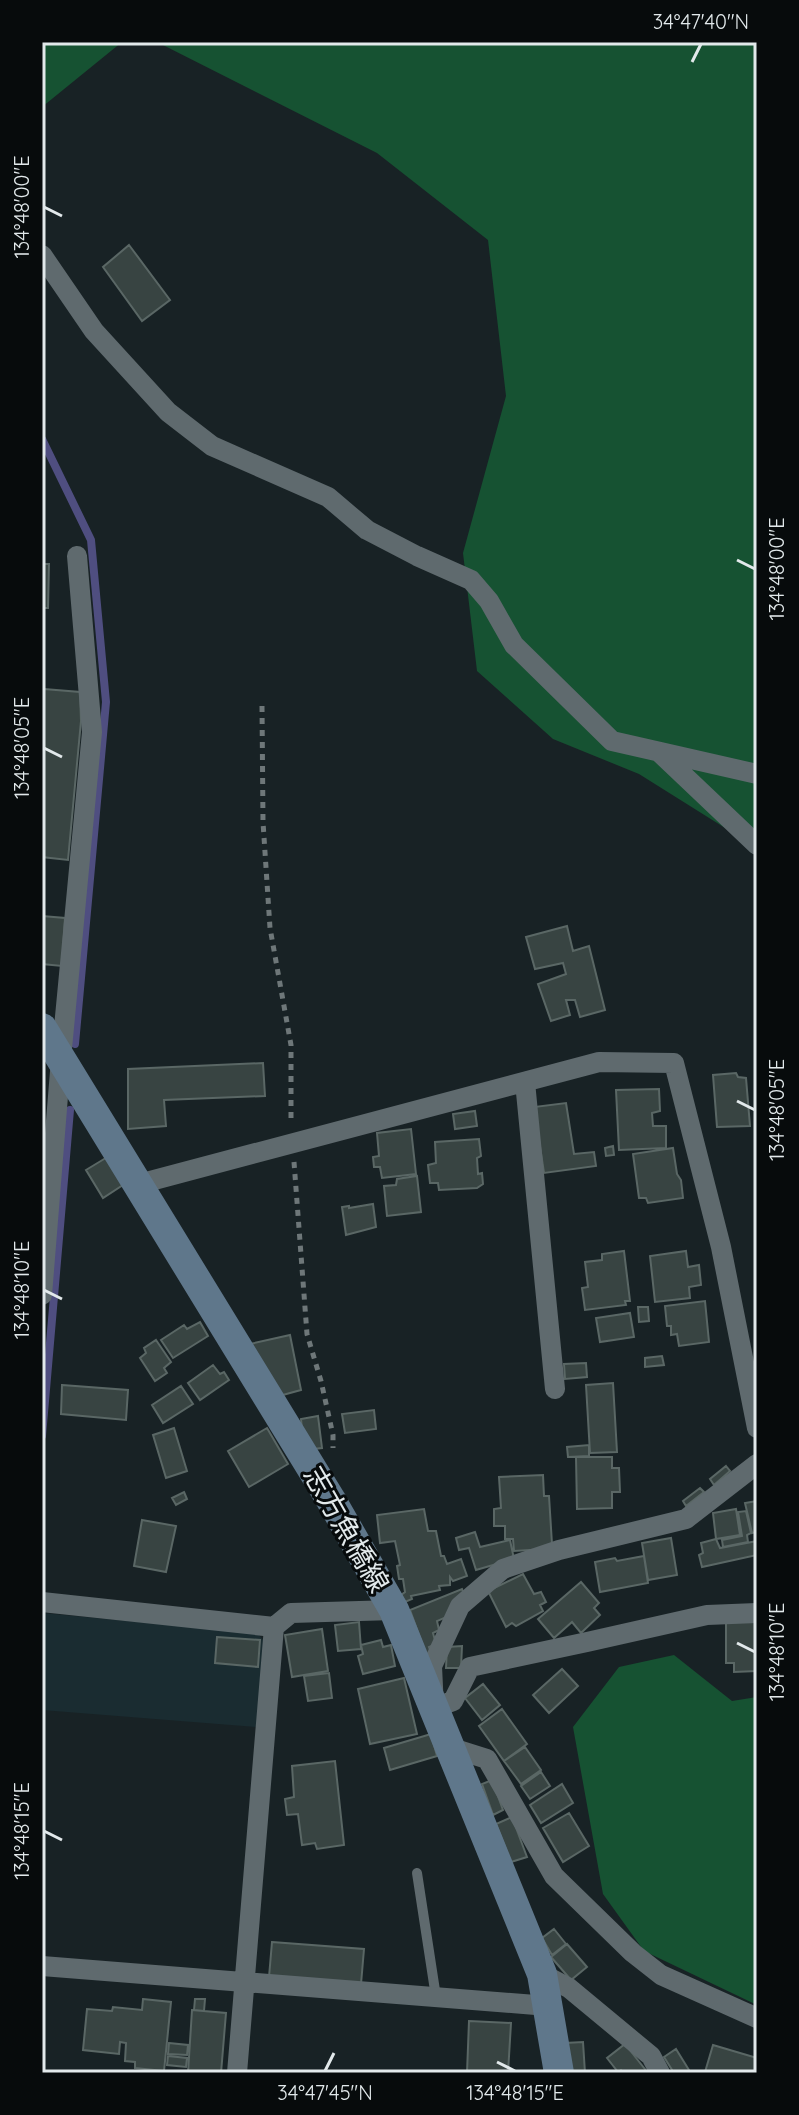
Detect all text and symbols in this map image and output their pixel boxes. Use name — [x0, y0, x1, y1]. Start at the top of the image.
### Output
text: 34°47'40"N — [653, 9, 749, 34]
text: 134°48'00"E — [9, 155, 34, 259]
text: 134°48'00"E — [764, 517, 789, 621]
text: 134°48'05"E — [9, 697, 34, 799]
text: 134°48'05"E — [764, 1059, 789, 1161]
text: 134°48'10"E — [9, 1241, 34, 1339]
street label: 志方魚橋線 — [297, 1460, 397, 1598]
text: 134°48'10"E — [764, 1603, 789, 1701]
text: 134°48'15"E — [9, 1782, 34, 1880]
text: 34°47'45"N — [277, 2080, 373, 2105]
text: 134°48'15"E — [466, 2080, 564, 2105]

